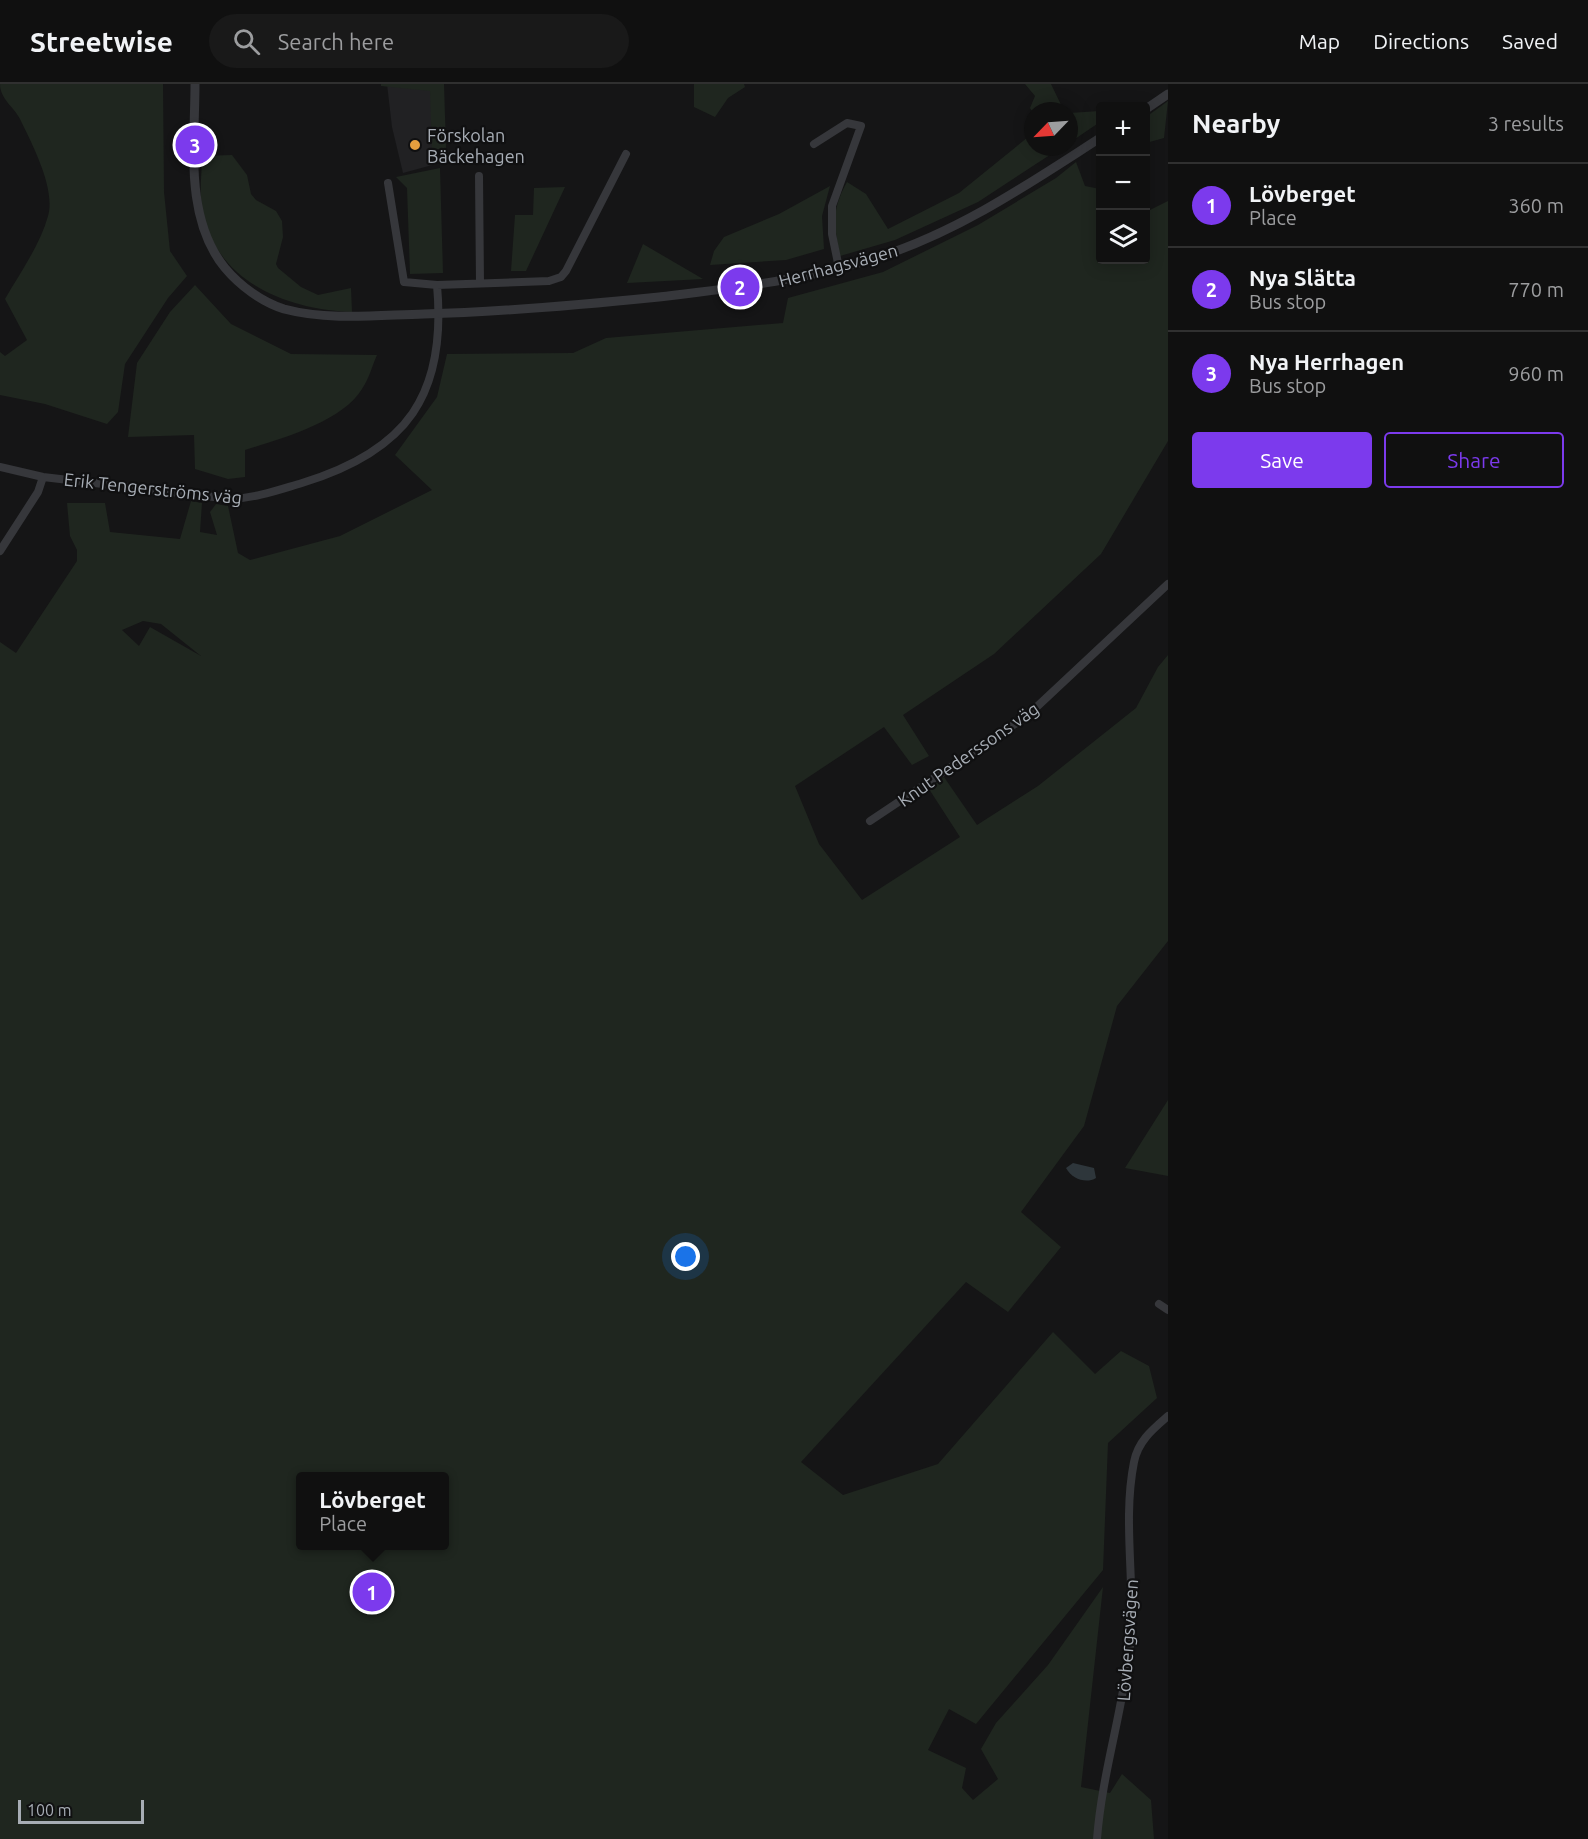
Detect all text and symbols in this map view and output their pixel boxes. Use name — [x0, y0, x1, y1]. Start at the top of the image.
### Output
search box — [209, 14, 629, 68]
icon: search — [230, 25, 263, 58]
text: Streetwise — [30, 26, 173, 57]
text: Search here — [278, 29, 394, 54]
text: Map — [1299, 29, 1340, 53]
text: Directions — [1373, 29, 1469, 53]
text: Saved — [1502, 29, 1558, 53]
north arrow — [1024, 102, 1078, 156]
map controls — [1096, 102, 1150, 264]
button: + — [1096, 102, 1150, 156]
text: Nearby — [1192, 109, 1280, 138]
text: 3 results — [1488, 112, 1564, 135]
pin: 3 — [176, 122, 214, 168]
place label: Förskolan Bäckehagen — [427, 125, 525, 166]
marker: Förskolan Bäckehagen — [408, 138, 422, 152]
button: − — [1096, 156, 1150, 210]
text: Lövberget — [1249, 181, 1356, 206]
text: 1 — [1206, 194, 1217, 217]
text: 360 m — [1508, 194, 1564, 217]
text: Place — [1249, 206, 1297, 229]
button: layers — [1096, 210, 1150, 264]
street label: Herrhagsvägen — [776, 240, 900, 290]
pin: 2 — [720, 264, 760, 310]
text: Nya Slätta — [1249, 265, 1356, 290]
text: 2 — [1206, 278, 1217, 301]
text: 770 m — [1508, 278, 1564, 301]
text: Bus stop — [1249, 290, 1326, 313]
text: Nya Herrhagen — [1249, 349, 1404, 374]
text: 3 — [1206, 362, 1217, 385]
text: 960 m — [1508, 362, 1564, 385]
text: Bus stop — [1249, 374, 1326, 397]
button: Save — [1192, 432, 1372, 488]
button: Share — [1384, 432, 1564, 488]
street label: Erik Tengerströms väg — [63, 469, 243, 507]
street label: Knut Pederssons väg — [894, 698, 1042, 810]
your location — [671, 1242, 700, 1271]
popup — [296, 1472, 449, 1550]
text: Lövberget — [319, 1487, 426, 1512]
text: Place — [319, 1512, 367, 1535]
pin: 1 — [352, 1570, 392, 1614]
street label: Lövbergsvägen — [1113, 1578, 1141, 1702]
scale bar — [18, 1797, 144, 1824]
text: 100 m — [27, 1801, 72, 1819]

